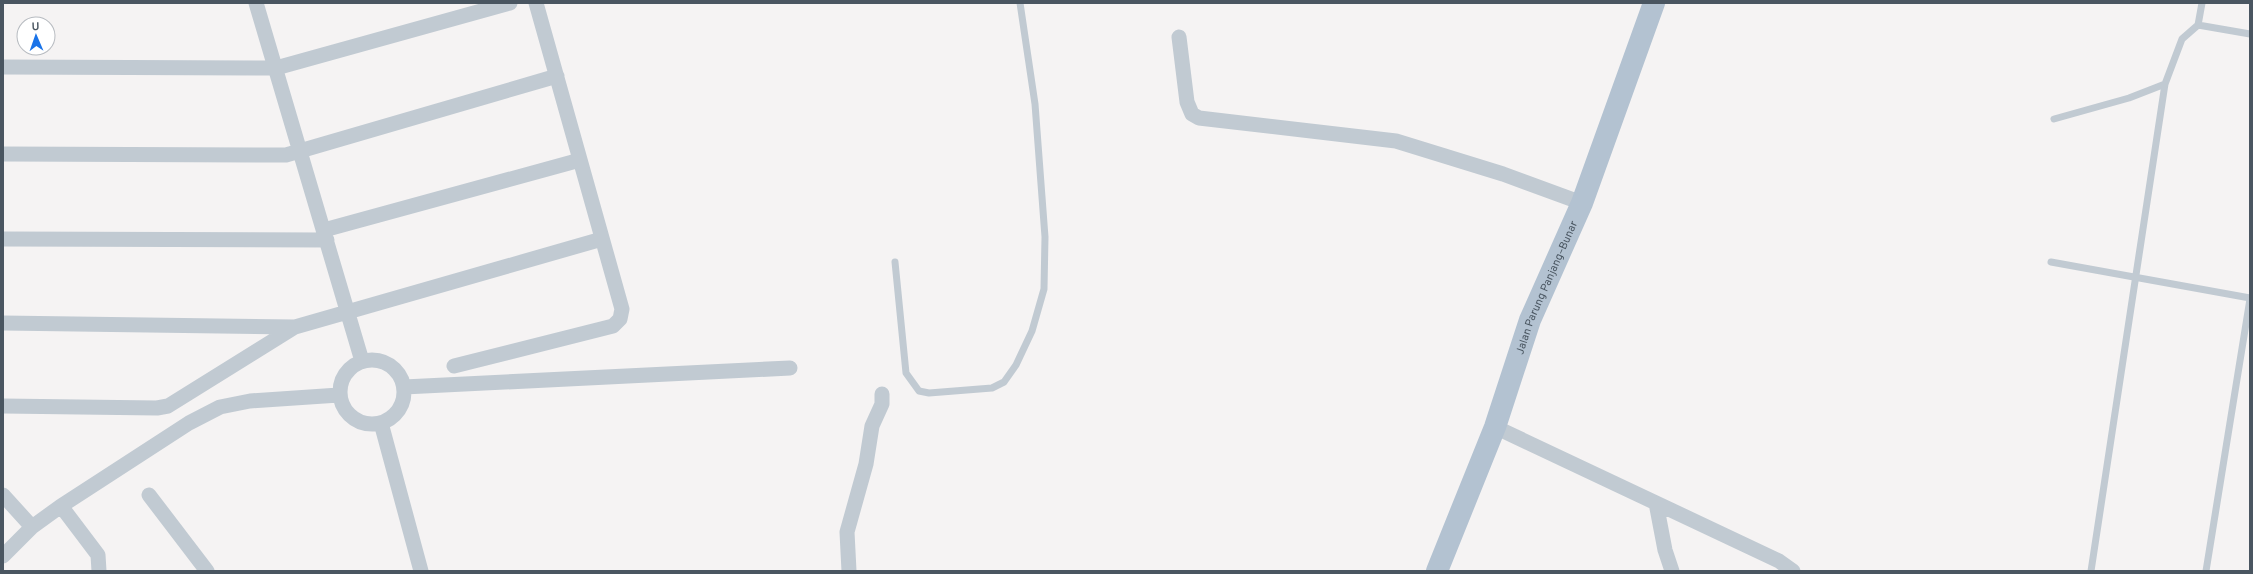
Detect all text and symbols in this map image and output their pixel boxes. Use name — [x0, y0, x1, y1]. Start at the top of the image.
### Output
north arrow — [16, 16, 56, 56]
text: U — [32, 20, 40, 34]
street label: Jalan Parung Panjang–Bunar — [1513, 218, 1581, 356]

